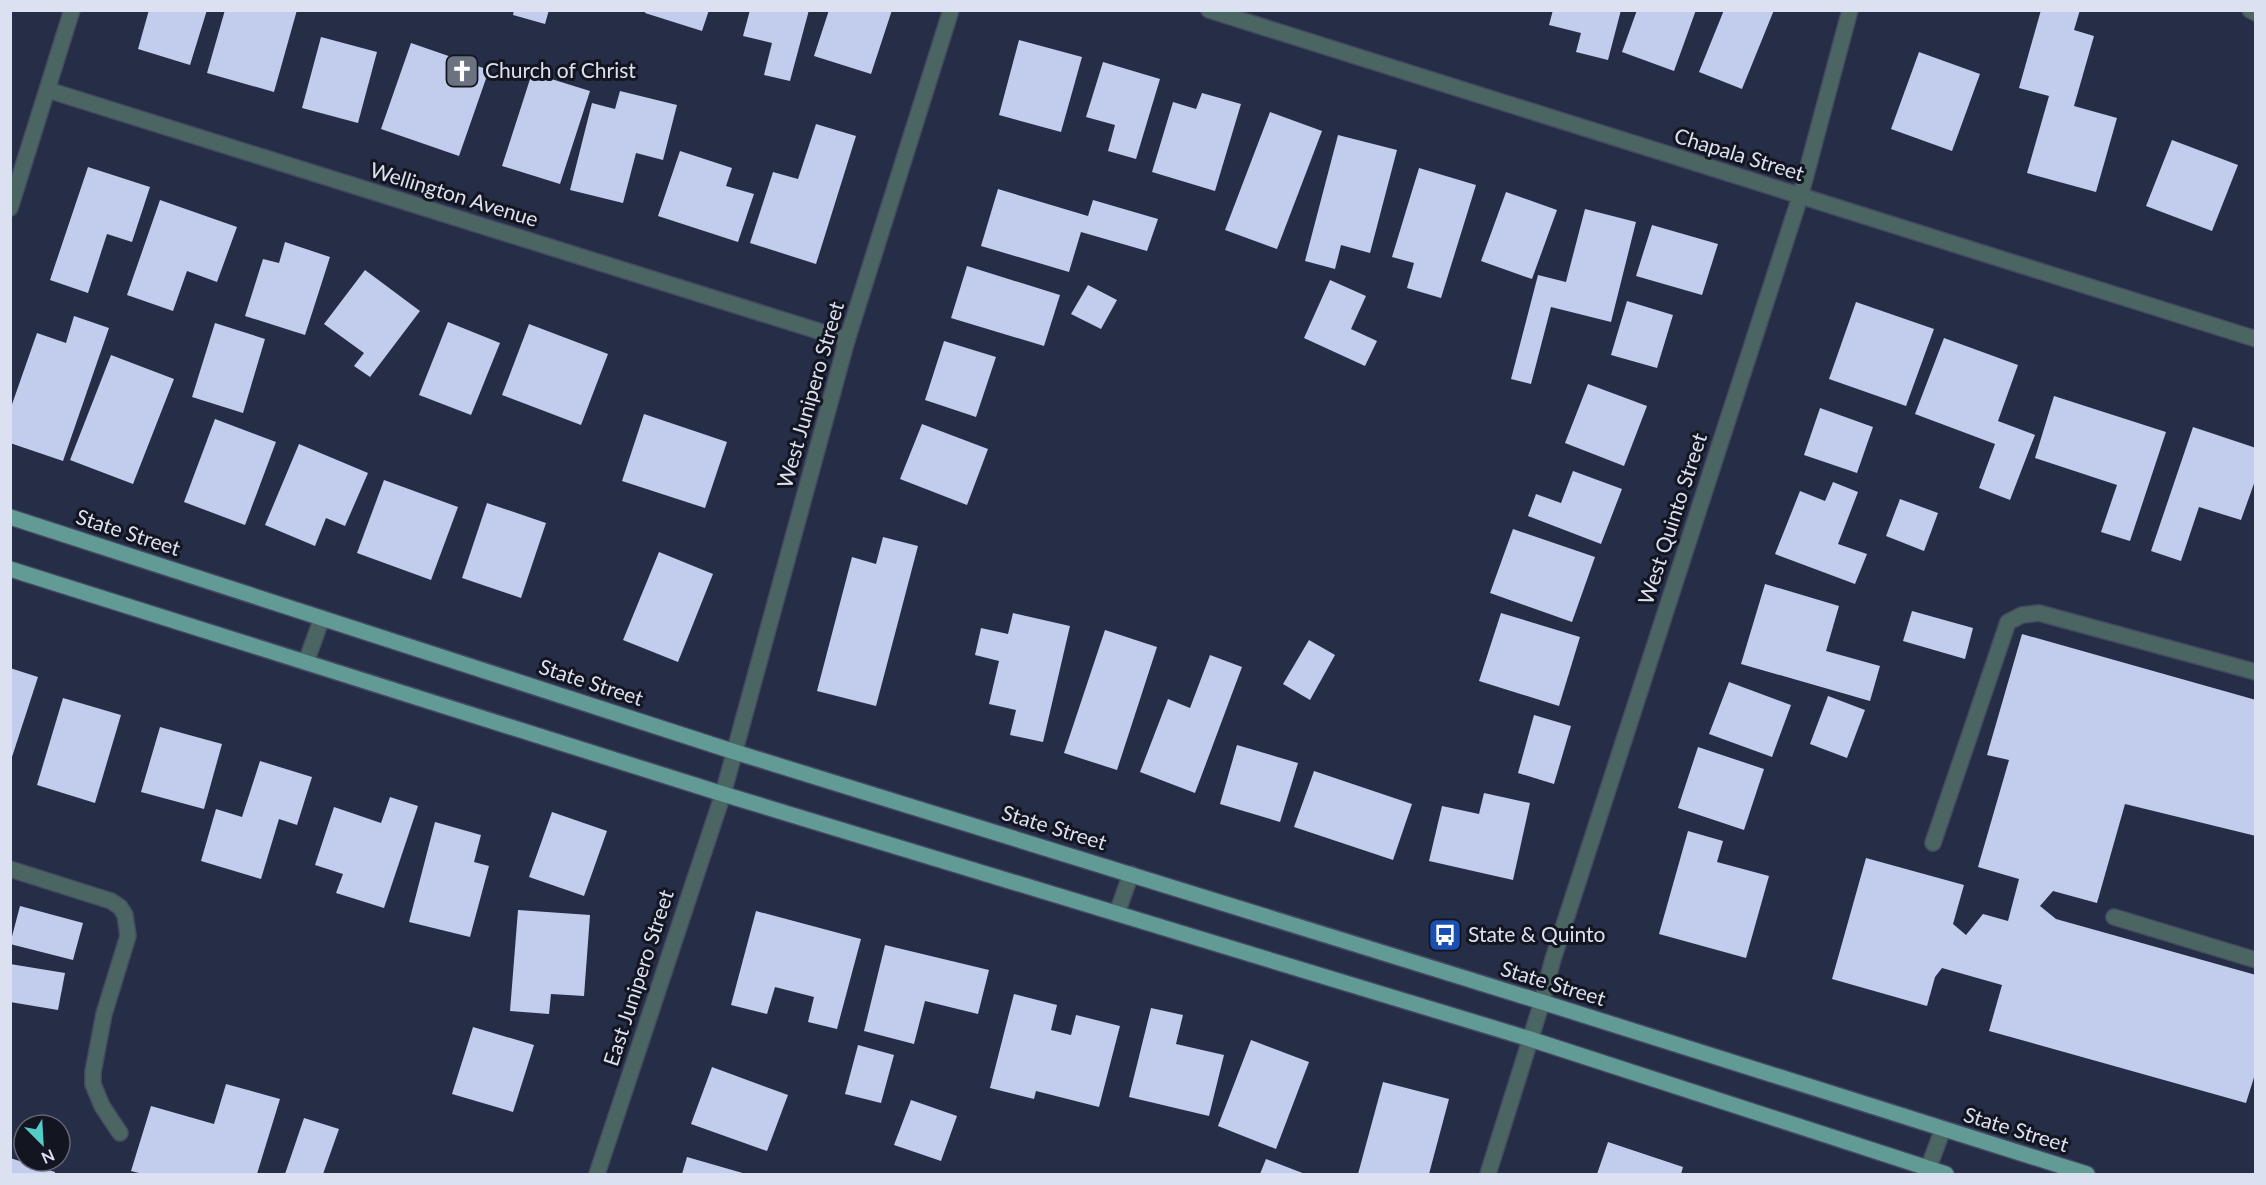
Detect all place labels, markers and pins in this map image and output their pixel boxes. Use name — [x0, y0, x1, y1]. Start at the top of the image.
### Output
church icon: Church of Christ — [444, 53, 480, 89]
place label: Church of Christ — [485, 57, 636, 82]
bus stop icon: State & Quinto — [1427, 917, 1463, 953]
place label: State & Quinto — [1468, 921, 1605, 946]

